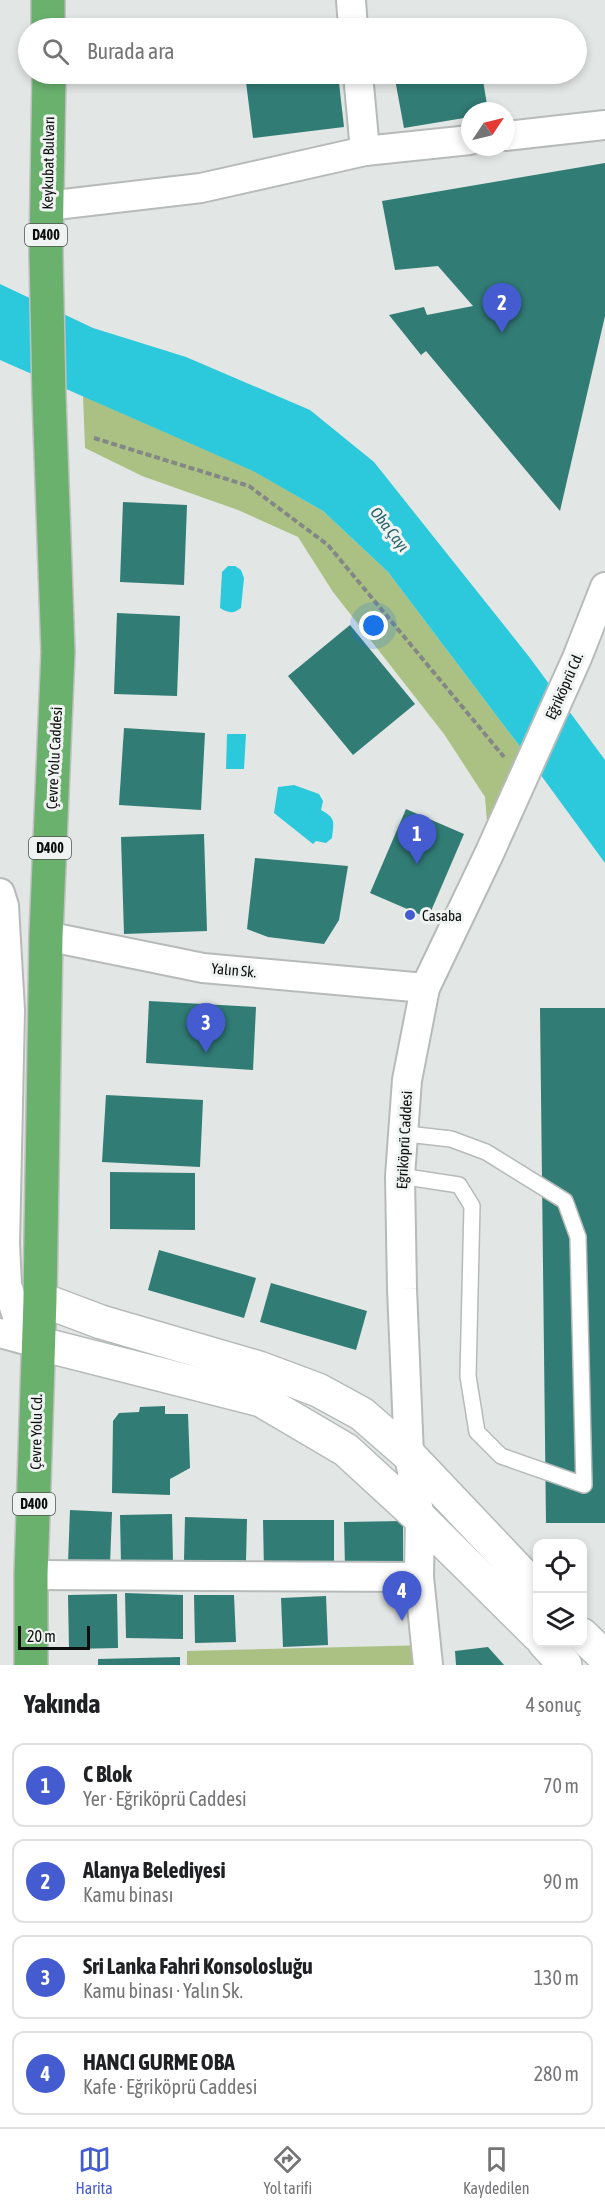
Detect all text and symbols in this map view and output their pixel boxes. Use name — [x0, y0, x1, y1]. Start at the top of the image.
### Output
search box — [18, 18, 587, 84]
icon: search — [39, 35, 72, 68]
text: Burada ara — [87, 38, 175, 64]
north arrow — [461, 102, 515, 156]
street label: Keykubat Bulvarı — [39, 116, 57, 210]
road number: D400 — [25, 224, 67, 246]
pin: 2 — [482, 284, 522, 333]
water label: Oba Çayı — [366, 503, 413, 556]
your location — [359, 611, 388, 640]
street label: Eğriköprü Cd. — [542, 650, 586, 722]
street label: Çevre Yolu Caddesi — [43, 706, 65, 810]
pin: 1 — [398, 814, 436, 864]
road number: D400 — [29, 837, 71, 859]
place label: Casaba — [422, 907, 462, 924]
marker: Casaba — [403, 908, 417, 922]
street label: Yalın Sk. — [211, 960, 258, 980]
pin: 3 — [186, 1004, 226, 1053]
street label: Eğriköprü Caddesi — [393, 1090, 415, 1190]
street label: Çevre Yolu Cd. — [27, 1394, 45, 1470]
road number: D400 — [13, 1493, 55, 1515]
map controls — [533, 1539, 587, 1647]
button: locate — [533, 1539, 587, 1593]
pin: 4 — [382, 1572, 422, 1621]
button: layers — [533, 1593, 587, 1647]
scale bar — [18, 1623, 90, 1650]
text: 20 m — [27, 1627, 56, 1645]
text: Yakında — [24, 1689, 100, 1719]
text: 4 sonuç — [526, 1693, 581, 1716]
text: C Blok — [83, 1761, 132, 1787]
text: 1 — [41, 1774, 50, 1797]
text: 70 m — [543, 1774, 579, 1797]
text: Yer · Eğriköprü Caddesi — [83, 1787, 247, 1810]
text: Alanya Belediyesi — [83, 1857, 226, 1883]
text: 2 — [41, 1870, 50, 1893]
text: 90 m — [543, 1870, 579, 1893]
text: Kamu binası — [83, 1883, 173, 1906]
text: Sri Lanka Fahri Konsolosluğu — [83, 1953, 313, 1979]
text: 3 — [41, 1966, 50, 1989]
text: 130 m — [534, 1966, 579, 1989]
text: Kamu binası · Yalın Sk. — [83, 1979, 243, 2002]
text: HANCI GURME OBA — [83, 2049, 235, 2075]
text: 4 — [41, 2062, 50, 2085]
text: 280 m — [534, 2062, 579, 2085]
text: Kafe · Eğriköprü Caddesi — [83, 2075, 257, 2098]
tab: Harita — [75, 2143, 113, 2197]
tab: Yol tarifi — [264, 2143, 312, 2197]
tab: Kaydedilen — [463, 2143, 530, 2197]

